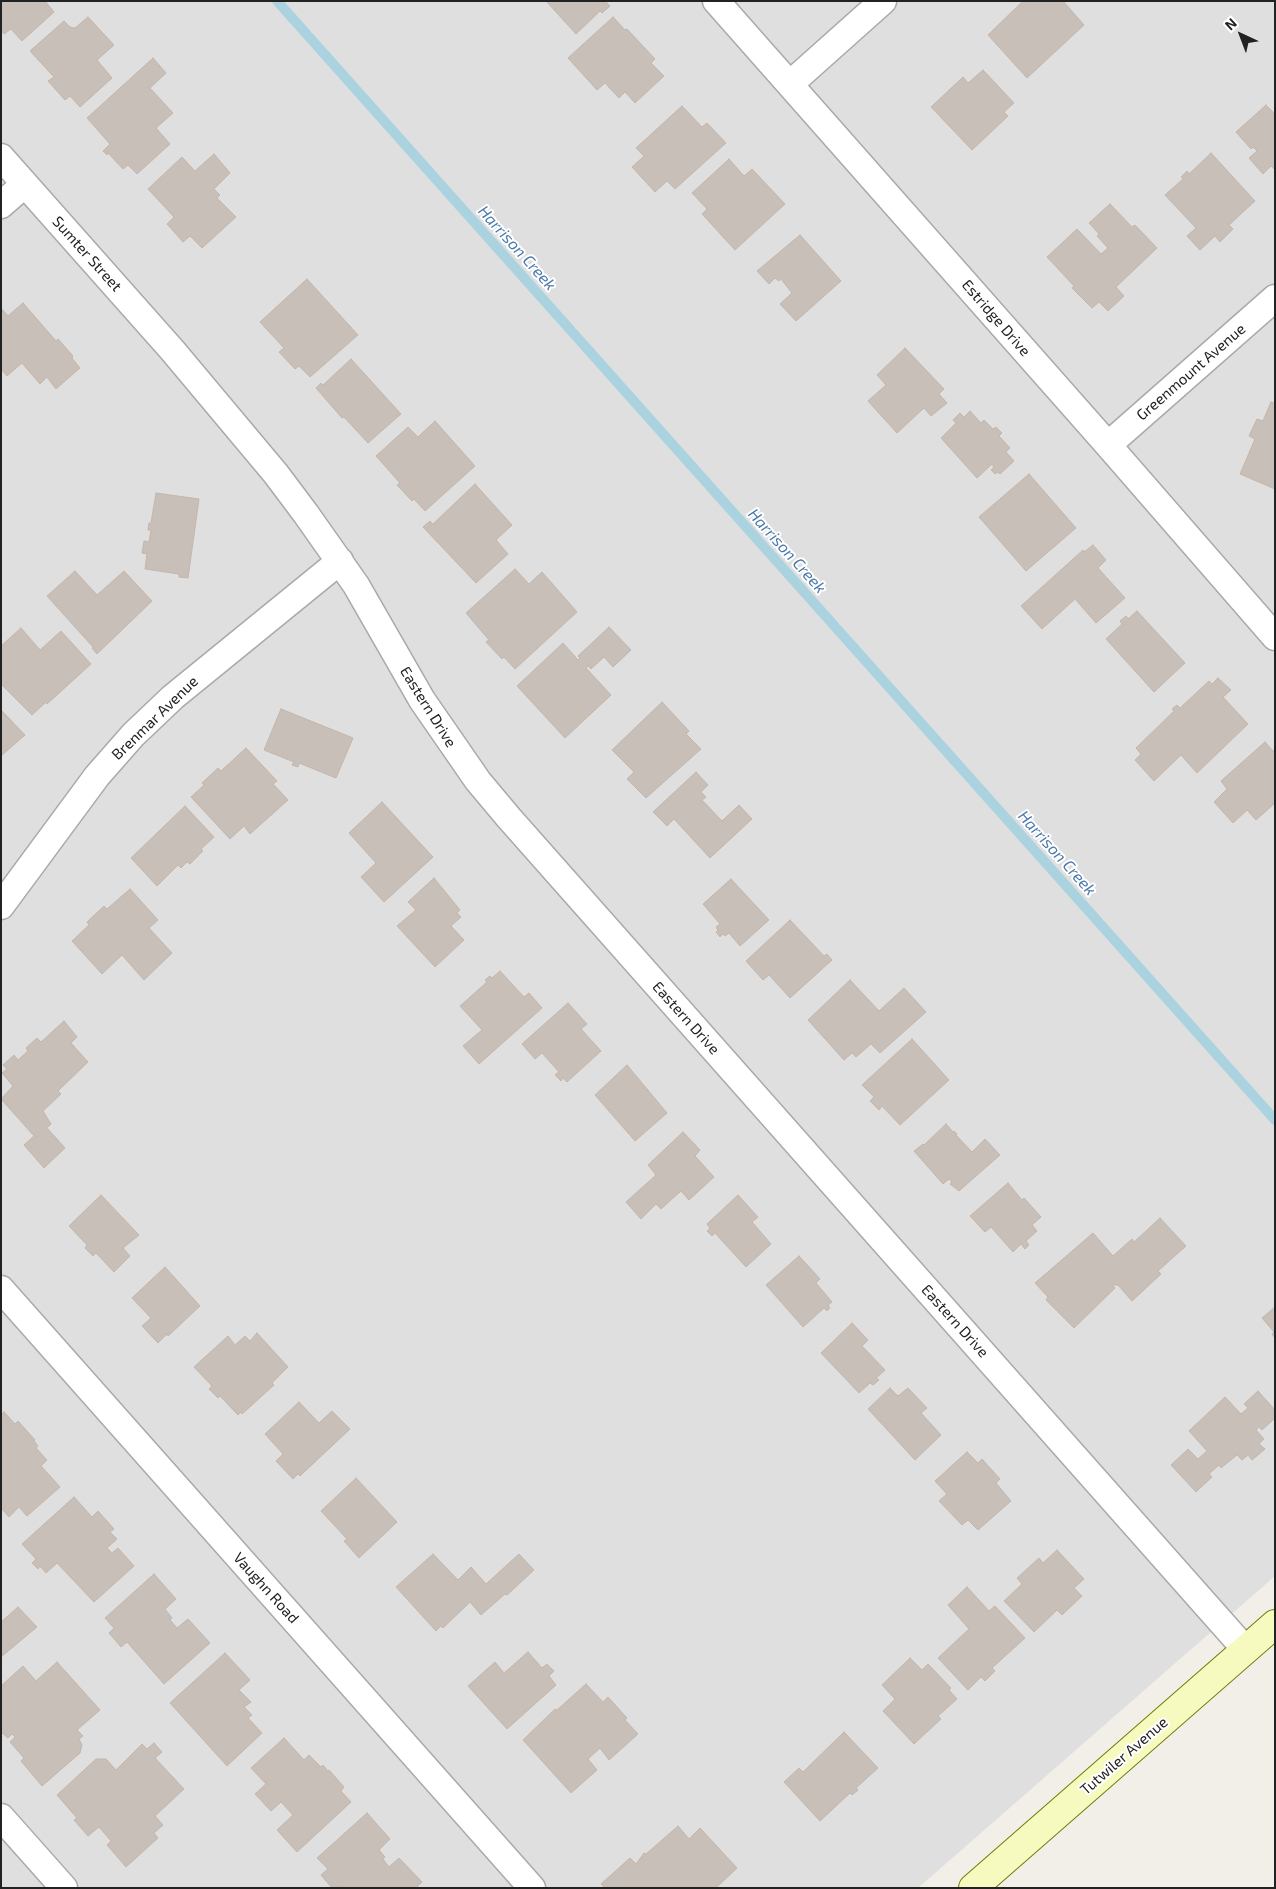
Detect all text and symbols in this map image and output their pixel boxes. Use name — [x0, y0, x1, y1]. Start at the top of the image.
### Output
north arrow — [1216, 10, 1266, 60]
text: N — [1221, 14, 1240, 33]
water label: Harrison Creek — [474, 202, 560, 294]
street label: Sumter Street — [49, 213, 125, 295]
street label: Estridge Drive — [958, 276, 1034, 360]
street label: Greenmount Avenue — [1133, 320, 1249, 424]
water label: Harrison Creek — [744, 505, 830, 597]
street label: Eastern Drive — [396, 663, 460, 751]
street label: Brenmar Avenue — [108, 672, 202, 764]
water label: Harrison Creek — [1014, 807, 1100, 899]
street label: Eastern Drive — [649, 978, 723, 1058]
street label: Eastern Drive — [918, 1281, 992, 1361]
street label: Vaughn Road — [229, 1549, 303, 1627]
street label: Tutwiler Avenue — [1077, 1713, 1171, 1799]

